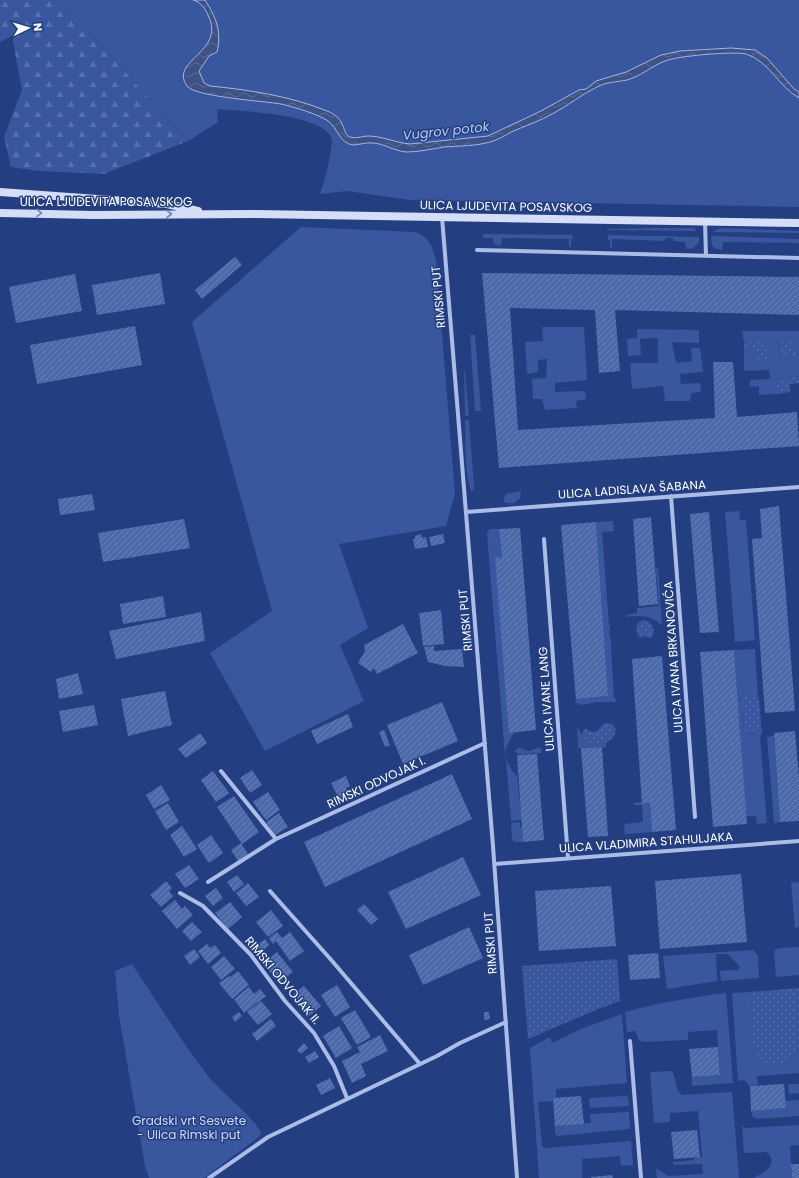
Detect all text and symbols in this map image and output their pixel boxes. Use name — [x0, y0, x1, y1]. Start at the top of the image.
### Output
north arrow — [8, 8, 48, 48]
text: N — [30, 22, 46, 32]
water label: Vugrov potok — [402, 117, 492, 145]
street label: ULICA LJUDEVITA POSAVSKOG — [20, 193, 192, 210]
street label: ULICA LJUDEVITA POSAVSKOG — [420, 196, 592, 216]
one-way arrow — [36, 209, 42, 218]
one-way arrow — [166, 210, 172, 218]
street label: RIMSKI PUT — [427, 265, 449, 329]
street label: ULICA LADISLAVA ŠABANA — [557, 475, 707, 503]
street label: ULICA IVANA BRKANOVIĆA — [659, 581, 687, 733]
street label: RIMSKI PUT — [454, 588, 476, 652]
street label: ULICA IVANE LANG — [534, 646, 558, 752]
street label: RIMSKI ODVOJAK I. — [324, 752, 428, 812]
street label: ULICA VLADIMIRA STAHULJAKA — [558, 827, 734, 857]
street label: RIMSKI PUT — [479, 911, 501, 975]
street label: RIMSKI ODVOJAK II. — [241, 933, 325, 1027]
park label: Gradski vrt Sesvete - Ulica Rimski put — [132, 1112, 246, 1143]

